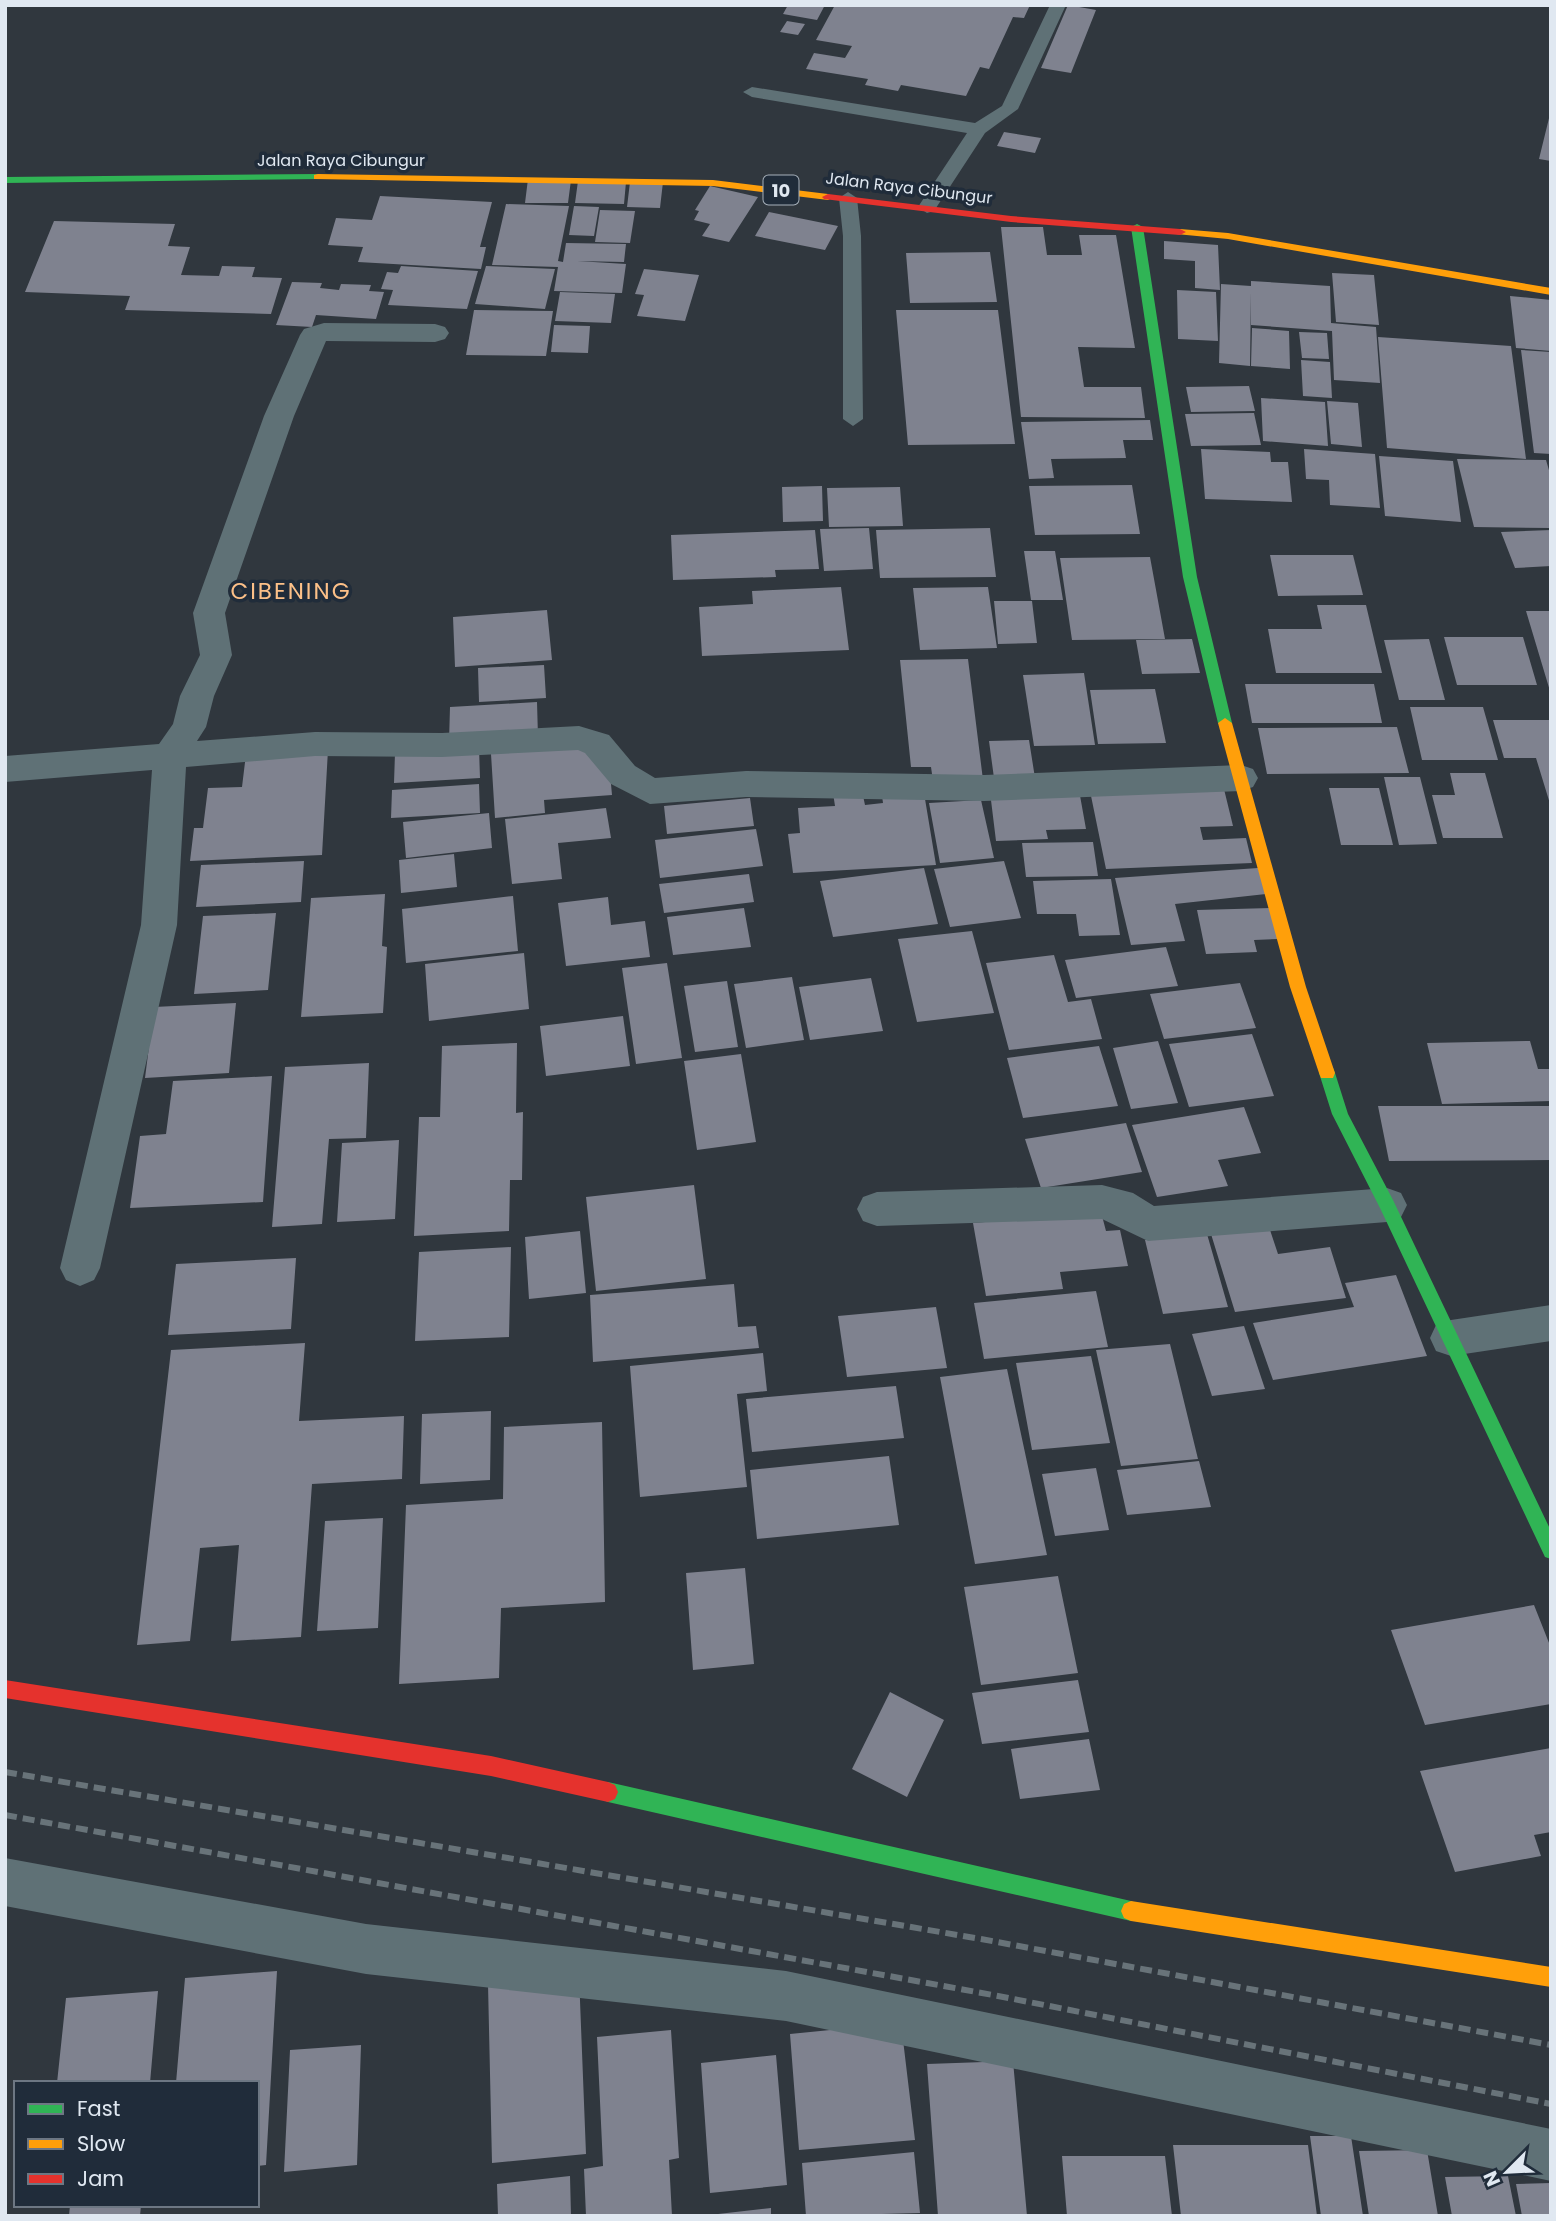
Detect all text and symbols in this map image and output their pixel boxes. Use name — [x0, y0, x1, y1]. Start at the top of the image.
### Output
street label: Jalan Raya Cibungur — [257, 149, 425, 172]
street label: Jalan Raya Cibungur — [824, 166, 994, 210]
road number: 10 — [764, 176, 798, 204]
district label: CIBENING — [230, 575, 352, 607]
legend — [14, 2081, 259, 2207]
text: Fast — [77, 2094, 120, 2123]
text: Slow — [77, 2129, 125, 2158]
north arrow — [1472, 2137, 1542, 2207]
text: Jam — [77, 2164, 124, 2193]
text: N — [1477, 2167, 1507, 2191]

